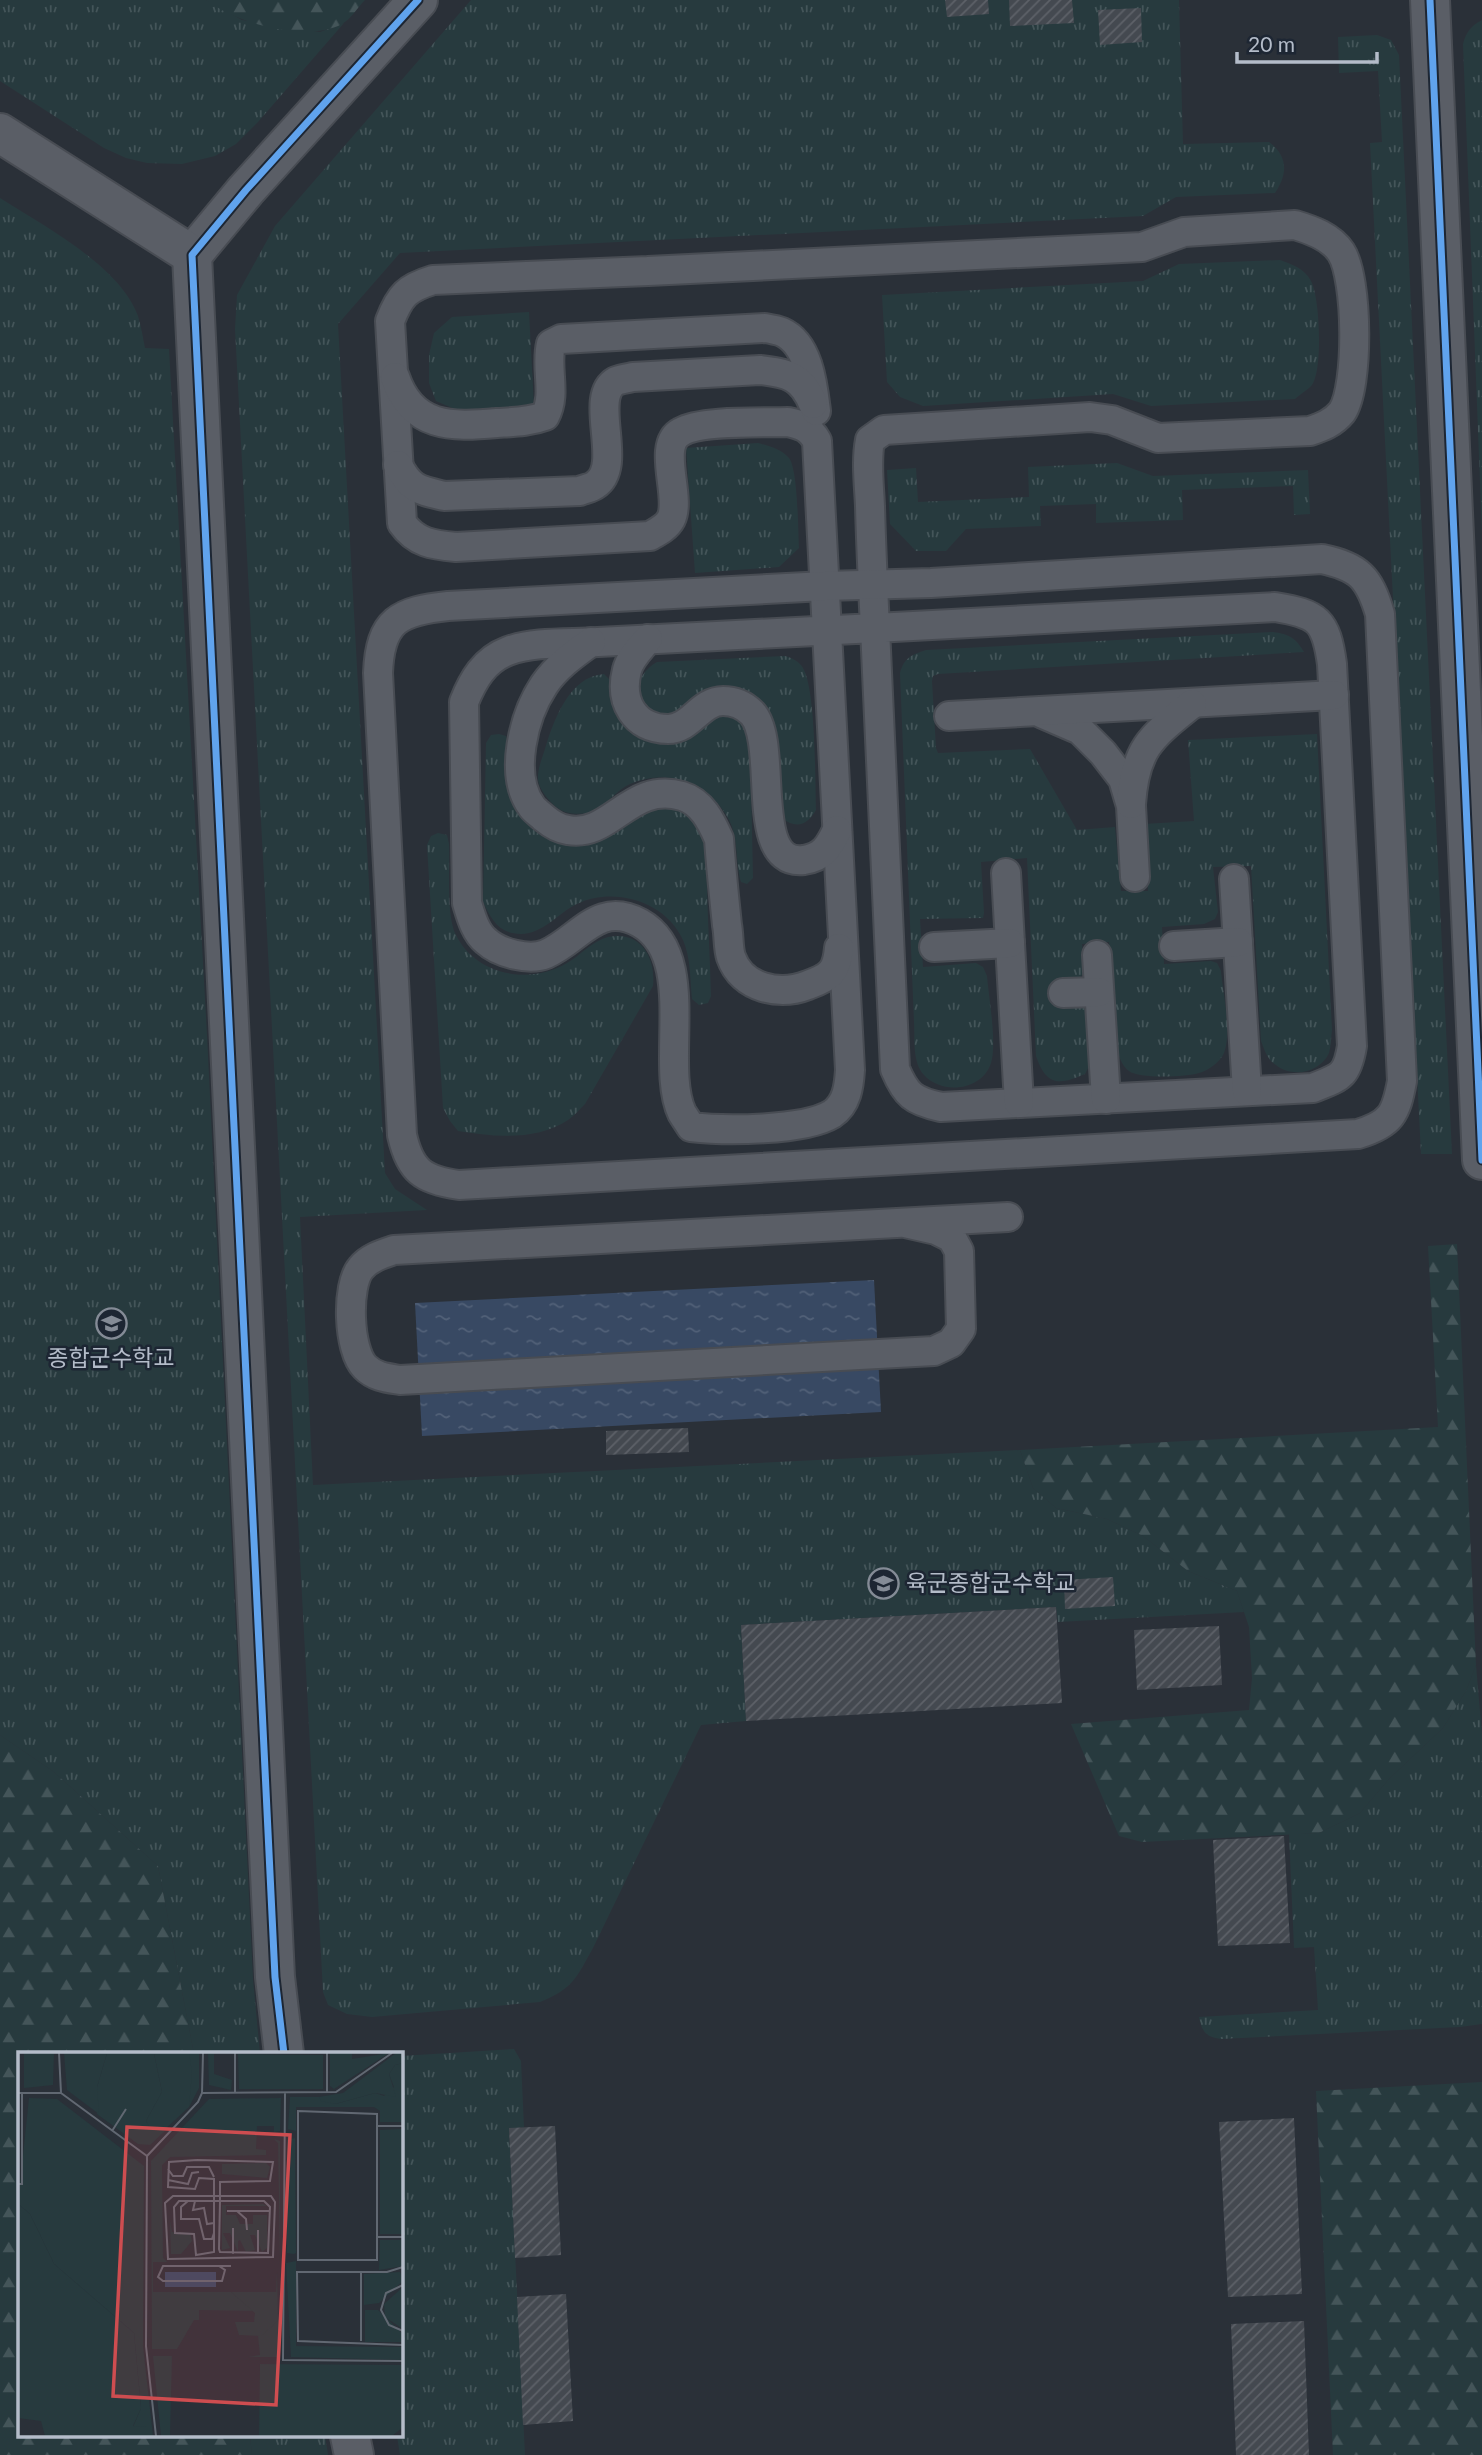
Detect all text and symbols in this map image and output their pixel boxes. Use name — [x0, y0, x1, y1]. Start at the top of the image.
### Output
scale bar — [1237, 21, 1377, 65]
text: 20 m — [1248, 31, 1295, 56]
school or university icon: 종합군수학교 — [94, 1307, 128, 1341]
place label: 종합군수학교 — [48, 1343, 174, 1371]
school or university icon: 육군종합군수학교 — [866, 1566, 900, 1600]
place label: 육군종합군수학교 — [906, 1568, 1075, 1596]
inset map — [18, 2052, 402, 2438]

